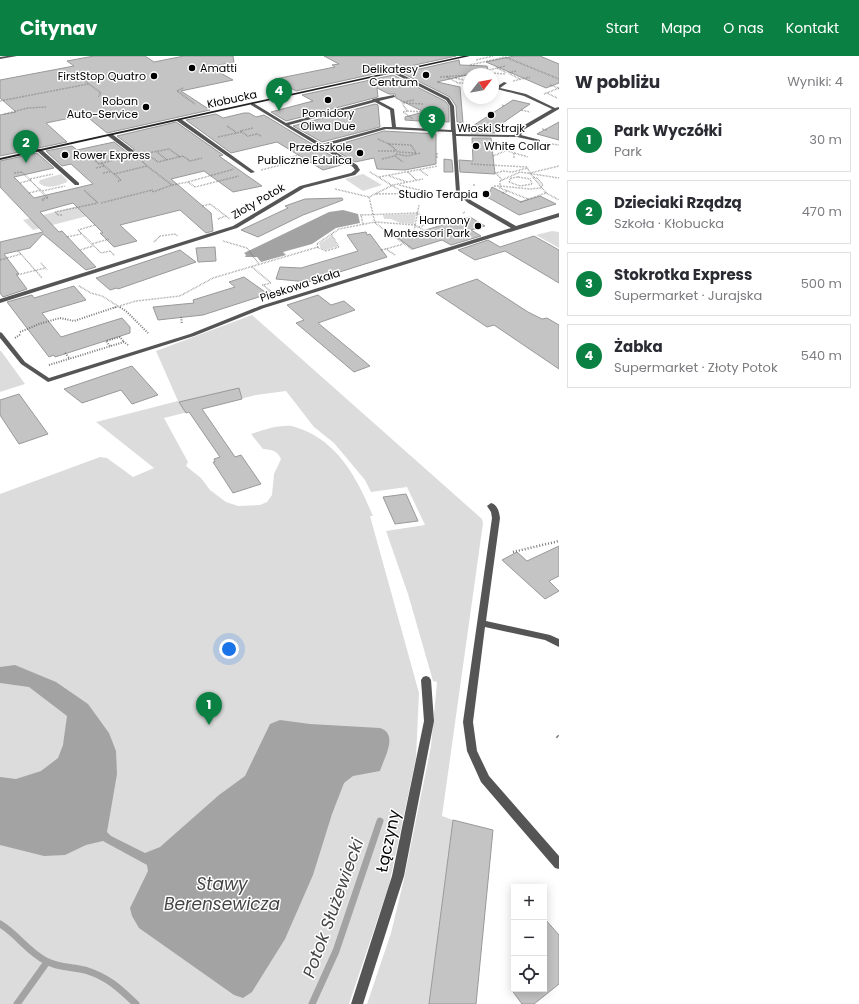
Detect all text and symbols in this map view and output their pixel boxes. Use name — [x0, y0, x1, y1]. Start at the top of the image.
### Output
text: Citynav — [20, 15, 97, 42]
text: Start — [606, 18, 639, 38]
text: Mapa — [661, 18, 701, 38]
text: O nas — [723, 18, 764, 38]
text: Kontakt — [786, 18, 839, 38]
place label: Amatti — [200, 60, 237, 76]
place label: Delikatesy Centrum — [362, 61, 419, 90]
marker: Amatti — [187, 63, 197, 73]
place label: FirstStop Quatro — [58, 68, 146, 84]
north arrow — [463, 68, 499, 104]
marker: Delikatesy Centrum — [421, 70, 431, 80]
text: W pobliżu — [575, 70, 660, 94]
marker: FirstStop Quatro — [149, 71, 159, 81]
text: Wyniki: 4 — [787, 72, 843, 91]
pin: 4 — [266, 78, 292, 111]
street label: Kłobucka — [206, 86, 258, 112]
place label: Roban Auto-Service — [67, 93, 138, 122]
marker: Pomidory Oliwa Due — [323, 95, 333, 105]
marker: Roban Auto-Service — [141, 102, 151, 112]
place label: Pomidory Oliwa Due — [300, 105, 356, 134]
pin: 3 — [419, 106, 445, 139]
marker: Włoski Strajk — [486, 110, 496, 120]
place label: Włoski Strajk — [457, 120, 525, 136]
text: Park Wyczółki — [614, 120, 722, 141]
pin: 2 — [13, 130, 39, 163]
text: 1 — [587, 130, 591, 149]
text: 30 m — [809, 130, 842, 149]
place label: White Collar — [484, 138, 551, 154]
place label: Przedszkole Publiczne Edulica — [258, 139, 352, 168]
marker: White Collar — [471, 141, 481, 151]
text: Park — [614, 142, 642, 161]
place label: Rower Express — [73, 147, 151, 163]
marker: Przedszkole Publiczne Edulica — [355, 148, 365, 158]
marker: Rower Express — [60, 150, 70, 160]
street label: Złoty Potok — [228, 179, 288, 223]
place label: Studio Terapia — [398, 186, 478, 202]
marker: Studio Terapia — [481, 189, 491, 199]
text: Dzieciaki Rządzą — [614, 192, 742, 213]
text: 2 — [585, 202, 593, 221]
text: 470 m — [802, 202, 842, 221]
place label: Harmony Montessori Park — [384, 212, 471, 241]
text: Szkoła · Kłobucka — [614, 214, 724, 233]
marker: Harmony Montessori Park — [473, 221, 483, 231]
street label: Pieskowa Skała — [258, 264, 342, 306]
text: Stokrotka Express — [614, 264, 752, 285]
text: 3 — [585, 274, 593, 293]
text: 500 m — [801, 274, 842, 293]
text: Supermarket · Jurajska — [614, 286, 762, 305]
text: Żabka — [614, 336, 663, 357]
text: 4 — [585, 346, 593, 365]
text: 540 m — [801, 346, 842, 365]
text: Supermarket · Złoty Potok — [614, 358, 778, 377]
your location — [219, 639, 239, 659]
pin: 1 — [196, 692, 222, 725]
street label: Łączyny — [370, 808, 406, 874]
water label: Potok Służewiecki — [297, 834, 370, 981]
water label: Stawy Berensewicza — [164, 872, 280, 916]
map controls — [511, 884, 547, 992]
button: + — [511, 884, 547, 920]
button: − — [511, 920, 547, 956]
button: locate — [511, 956, 547, 992]

